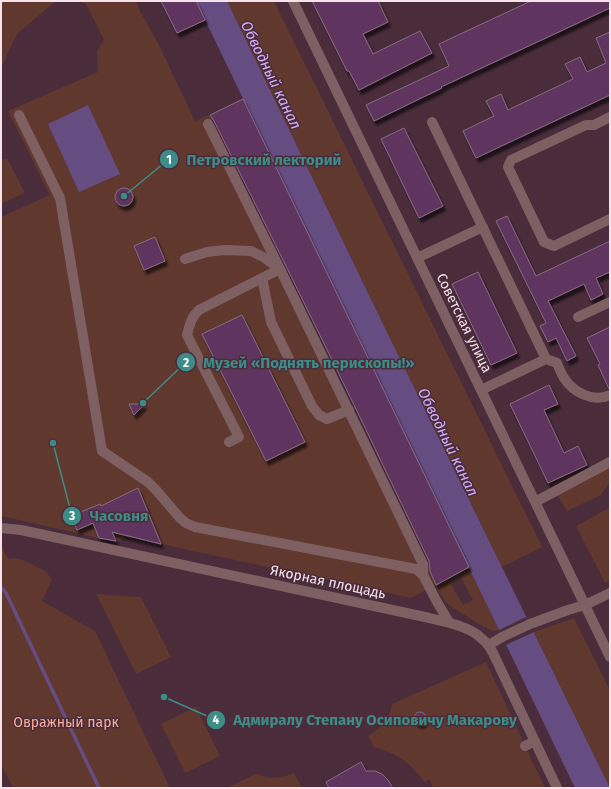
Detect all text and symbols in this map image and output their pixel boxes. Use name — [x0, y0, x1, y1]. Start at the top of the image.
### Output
water label: Обводный канал — [237, 18, 305, 132]
callout: Петровский лекторий — [159, 146, 350, 173]
text: Петровский лекторий — [187, 151, 341, 169]
text: 1 — [166, 153, 172, 167]
street label: Советская улица — [433, 270, 495, 376]
callout: Музей «Поднять перископы!» — [176, 349, 423, 376]
text: Музей «Поднять перископы!» — [203, 354, 415, 372]
text: 2 — [183, 356, 189, 370]
water label: Обводный канал — [414, 385, 482, 499]
callout: Часовня — [62, 503, 156, 530]
text: Часовня — [90, 507, 148, 525]
text: 3 — [68, 509, 75, 523]
street label: Якорная площадь — [269, 561, 387, 603]
callout: Адмиралу Степану Осиповичу Макарову — [206, 707, 525, 734]
text: Адмиралу Степану Осиповичу Макарову — [232, 711, 517, 729]
text: 4 — [213, 713, 220, 727]
park label: Овражный парк — [13, 714, 120, 731]

